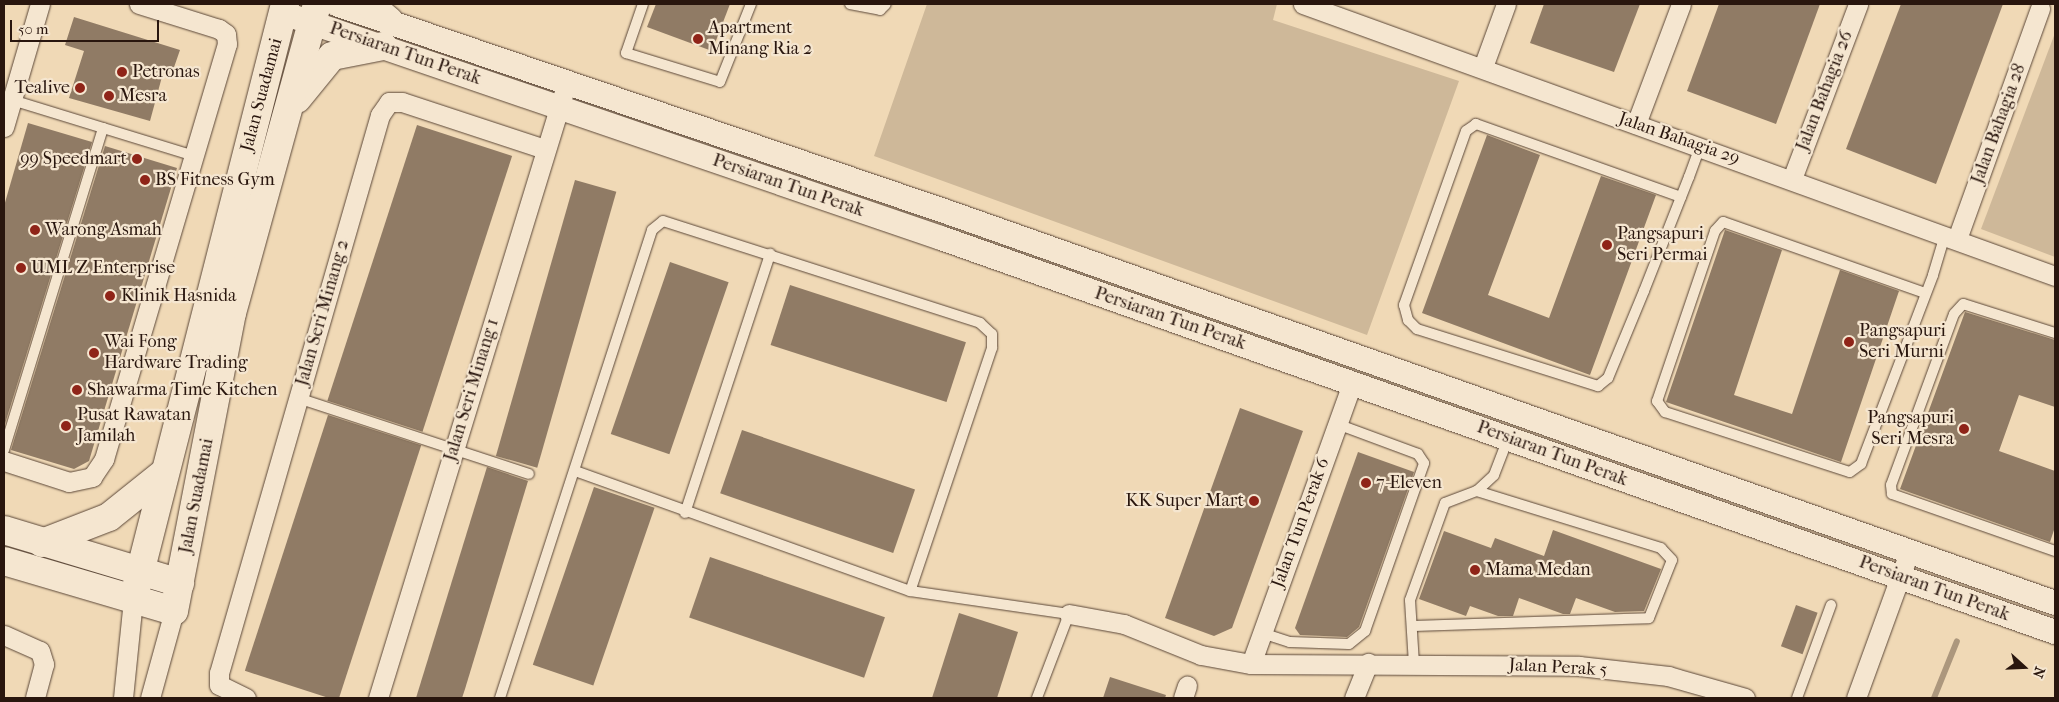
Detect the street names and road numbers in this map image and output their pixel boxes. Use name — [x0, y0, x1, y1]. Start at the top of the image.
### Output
street label: Persiaran Tun Perak — [327, 18, 483, 90]
street label: Jalan Bahagia 26 — [1792, 28, 1858, 154]
street label: Jalan Suadamai — [236, 36, 288, 154]
street label: Jalan Bahagia 28 — [1967, 61, 2031, 187]
street label: Jalan Bahagia 29 — [1616, 108, 1742, 170]
street label: Persiaran Tun Perak — [710, 150, 866, 222]
street label: Jalan Seri Minang 2 — [292, 237, 354, 389]
street label: Persiaran Tun Perak — [1092, 283, 1248, 355]
street label: Jalan Seri Minang 1 — [440, 316, 504, 464]
street label: Persiaran Tun Perak — [1474, 417, 1630, 491]
street label: Jalan Suadamai — [175, 437, 219, 555]
street label: Jalan Tun Perak 6 — [1267, 455, 1335, 591]
street label: Persiaran Tun Perak — [1856, 552, 2012, 626]
street label: Jalan Perak 5 — [1508, 655, 1608, 681]

